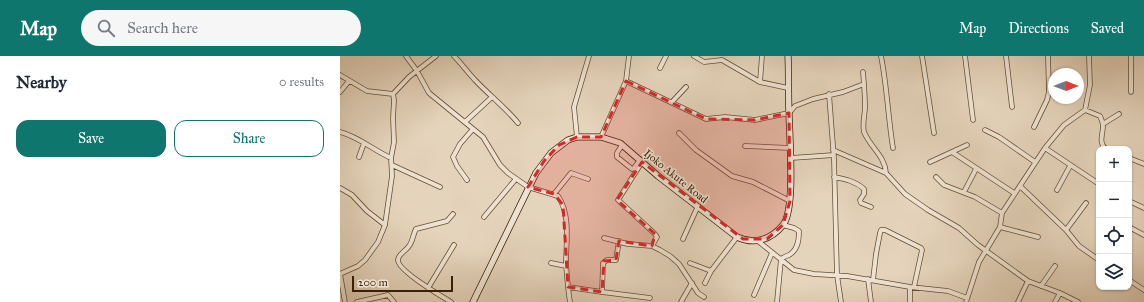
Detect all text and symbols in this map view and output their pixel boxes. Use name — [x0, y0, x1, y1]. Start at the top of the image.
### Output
search box — [81, 10, 361, 46]
text: Map — [20, 17, 57, 40]
icon: search — [95, 17, 117, 39]
text: Search here — [127, 19, 198, 37]
text: Map — [959, 20, 986, 37]
text: Directions — [1008, 20, 1069, 37]
text: Saved — [1091, 20, 1124, 37]
north arrow — [1048, 68, 1084, 104]
text: Nearby — [16, 72, 67, 93]
text: 0 results — [279, 74, 324, 90]
button: Save — [16, 120, 166, 157]
button: Share — [174, 120, 324, 157]
map controls — [1096, 146, 1132, 290]
button: + — [1096, 146, 1132, 182]
street label: Ijoko Akute Road — [641, 147, 711, 206]
button: − — [1096, 182, 1132, 218]
button: locate — [1096, 218, 1132, 254]
button: layers — [1096, 254, 1132, 290]
scale bar — [352, 274, 453, 293]
text: 200 m — [358, 276, 388, 289]

